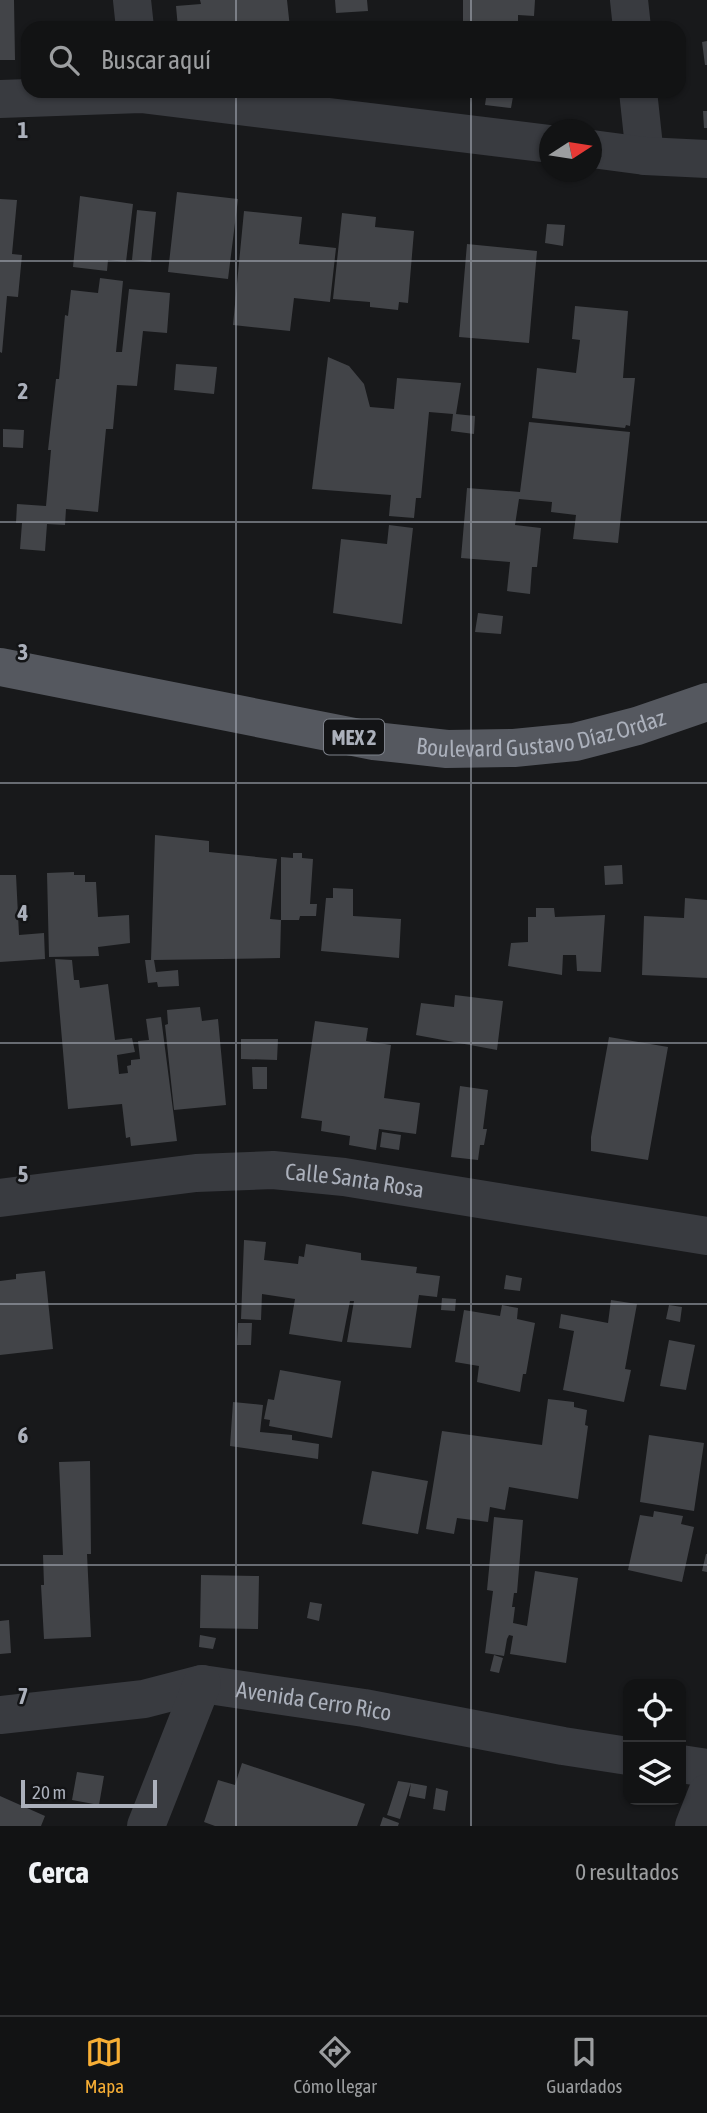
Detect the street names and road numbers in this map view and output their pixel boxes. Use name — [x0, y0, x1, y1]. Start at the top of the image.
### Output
street label: Boulevard Gustavo Díaz Ordaz — [415, 704, 669, 762]
road number: MEX 2 — [324, 720, 384, 754]
street label: Calle Santa Rosa — [284, 1158, 426, 1203]
street label: Avenida Cerro Rico — [235, 1676, 394, 1726]

